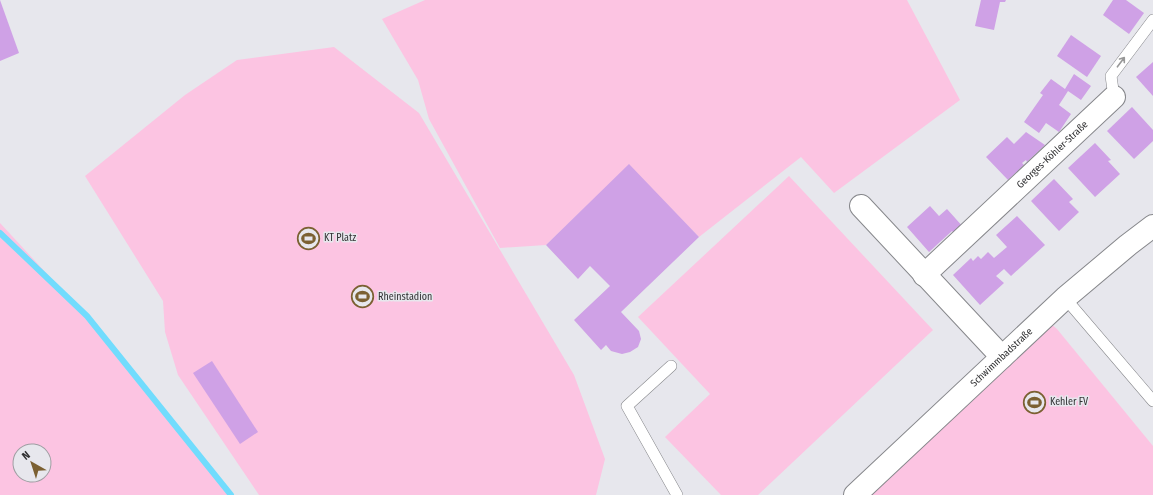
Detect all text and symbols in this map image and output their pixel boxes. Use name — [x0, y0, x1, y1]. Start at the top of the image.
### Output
one-way arrow — [1117, 57, 1125, 68]
street label: Georges-Köhler-Straße — [1014, 118, 1091, 191]
sports icon: KT Platz — [296, 225, 322, 251]
place label: KT Platz — [324, 232, 356, 244]
sports icon: Rheinstadion — [350, 284, 376, 310]
place label: Rheinstadion — [378, 291, 432, 303]
street label: Schwimmbadstraße — [968, 326, 1035, 389]
sports icon: Kehler FV — [1022, 389, 1048, 415]
place label: Kehler FV — [1050, 396, 1089, 408]
north arrow — [12, 443, 52, 483]
text: N — [19, 448, 33, 463]

